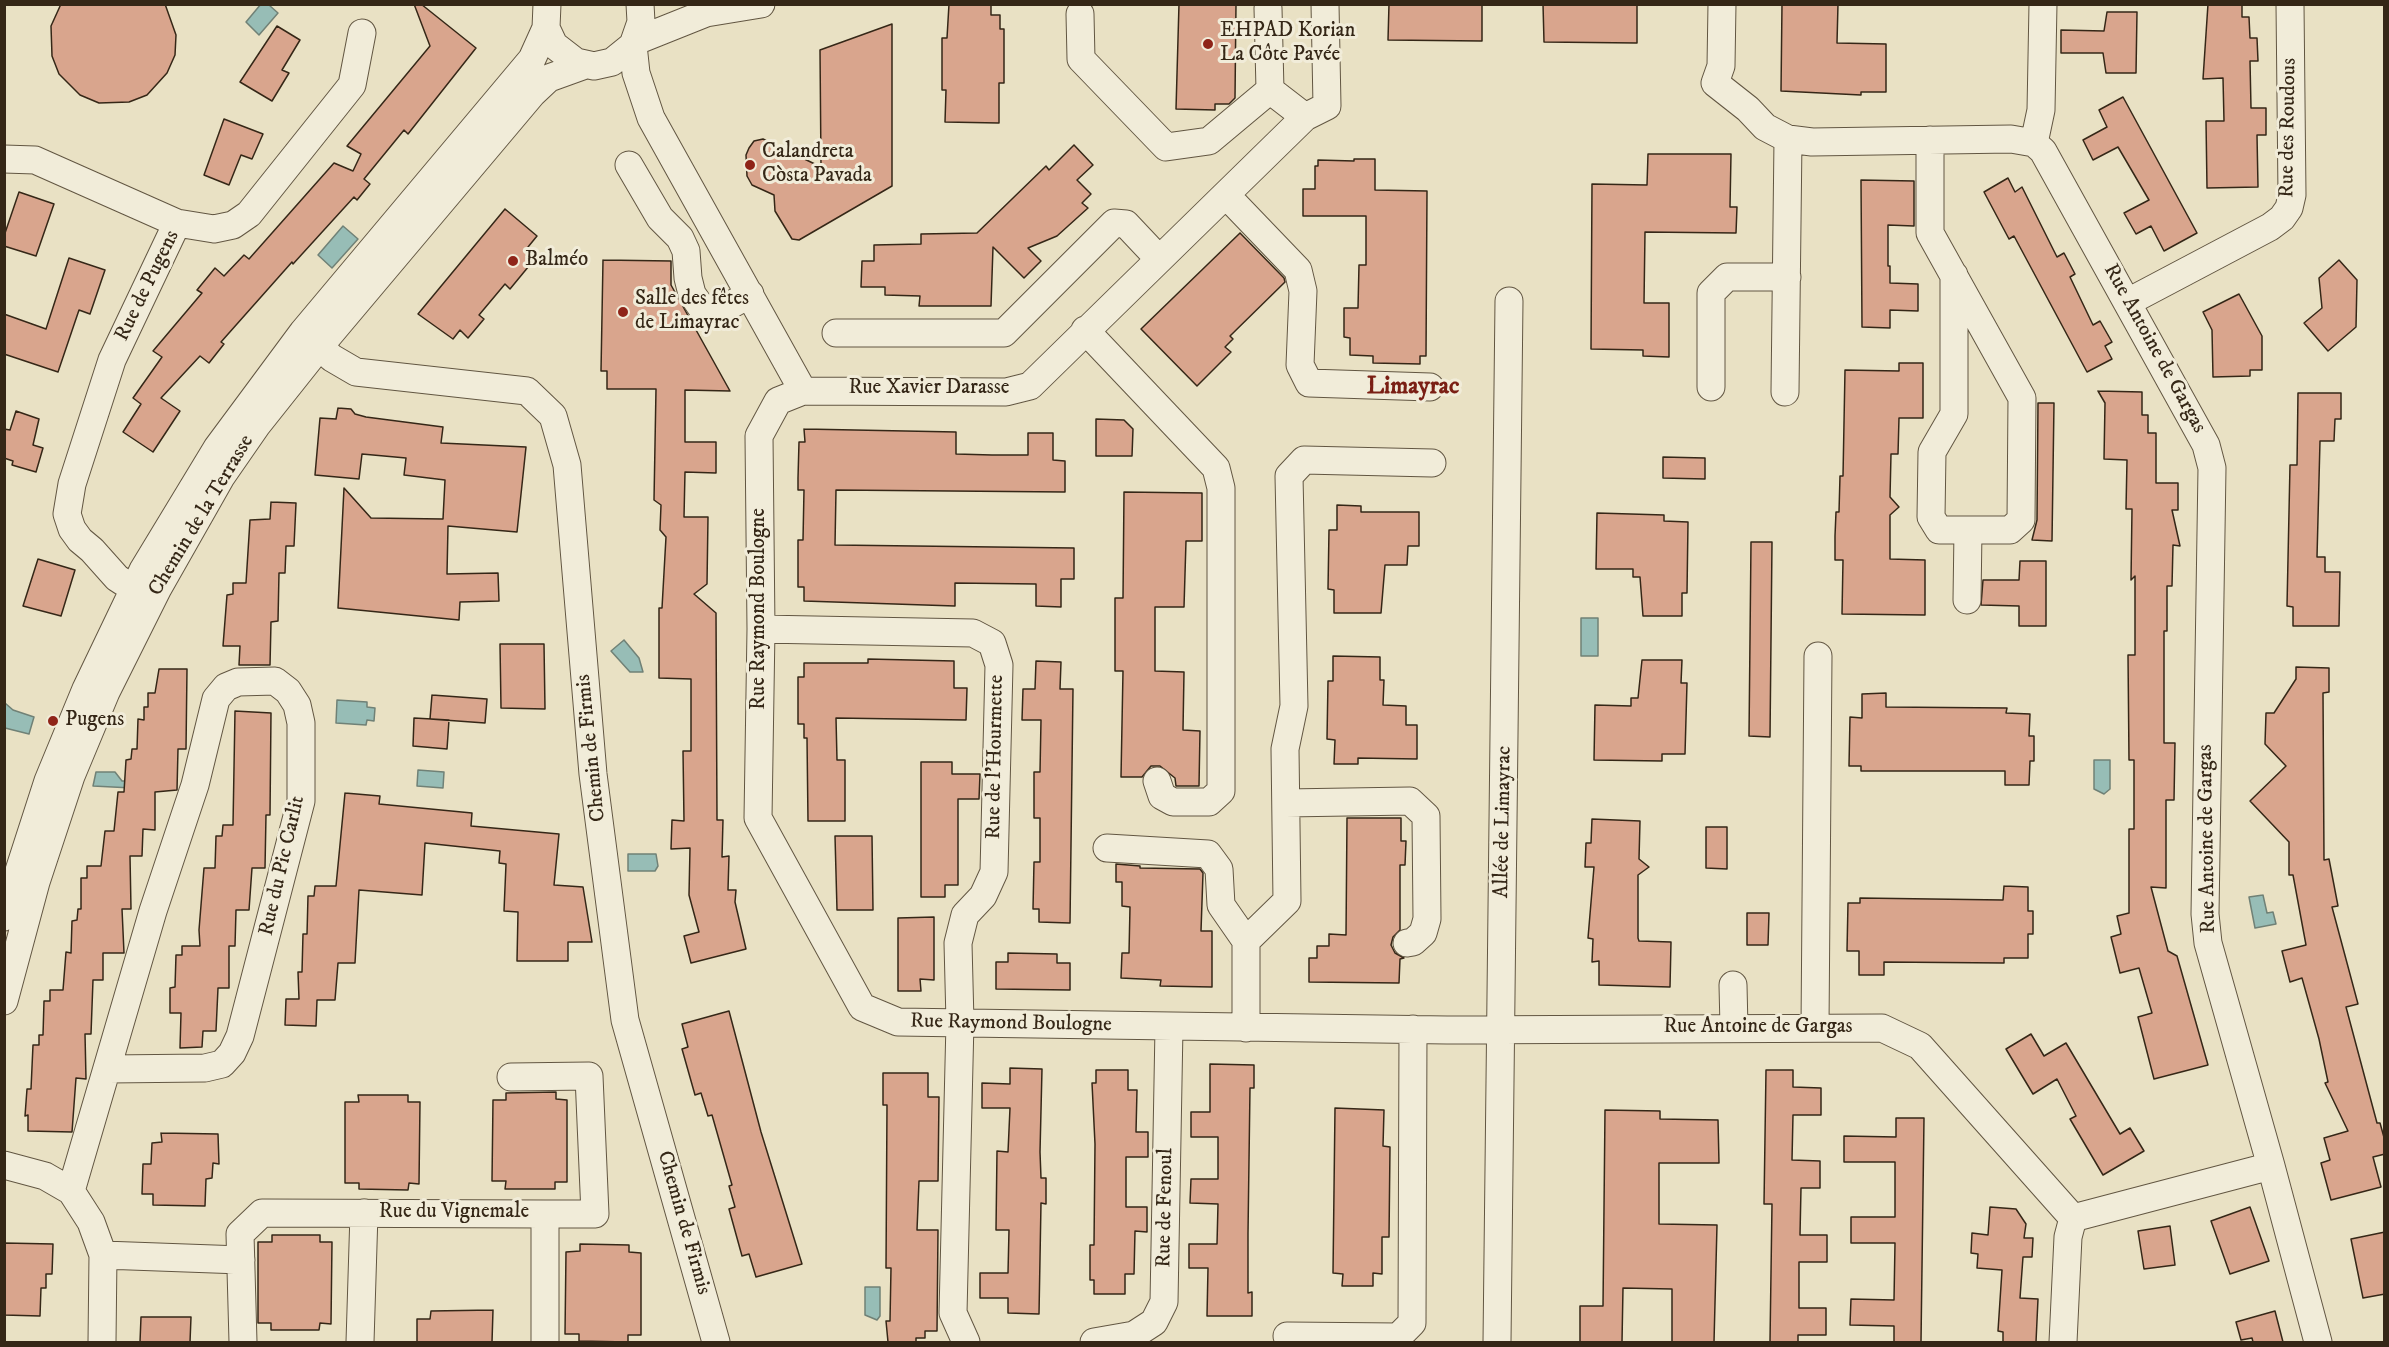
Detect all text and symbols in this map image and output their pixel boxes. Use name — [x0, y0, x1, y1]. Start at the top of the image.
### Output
place label: EHPAD Korian La Côte Pavée — [1220, 19, 1355, 69]
marker: EHPAD Korian La Côte Pavée — [1201, 37, 1215, 51]
street label: Rue des Roudous — [2275, 58, 2303, 198]
place label: Calandreta Còsta Pavada — [762, 140, 872, 190]
marker: Calandreta Còsta Pavada — [743, 158, 757, 172]
street label: Rue de Pugens — [110, 226, 186, 346]
place label: Balméo — [525, 248, 588, 274]
marker: Balméo — [506, 254, 520, 268]
street label: Rue Antoine de Gargas — [2097, 260, 2211, 438]
place label: Salle des fêtes de Limayrac — [635, 287, 749, 337]
marker: Salle des fêtes de Limayrac — [616, 305, 630, 319]
district label: Limayrac — [1367, 374, 1459, 402]
street label: Rue Xavier Darasse — [848, 376, 1010, 402]
street label: Chemin de la Terrasse — [144, 431, 260, 601]
street label: Rue Raymond Boulogne — [747, 508, 773, 710]
street label: Chemin de Firmis — [572, 673, 612, 823]
street label: Rue de l'Hourmette — [982, 674, 1010, 840]
place label: Pugens — [65, 708, 124, 734]
marker: Pugens — [46, 714, 60, 728]
street label: Rue Antoine de Gargas — [2194, 744, 2222, 934]
street label: Allée de Limayrac — [1490, 746, 1518, 898]
street label: Rue du Pic Carlit — [255, 794, 311, 938]
street label: Rue Raymond Boulogne — [910, 1010, 1112, 1038]
street label: Rue Antoine de Gargas — [1663, 1015, 1853, 1041]
street label: Chemin de Firmis — [650, 1148, 716, 1298]
street label: Rue de Fenoul — [1152, 1148, 1180, 1268]
street label: Rue du Vignemale — [379, 1200, 529, 1226]

